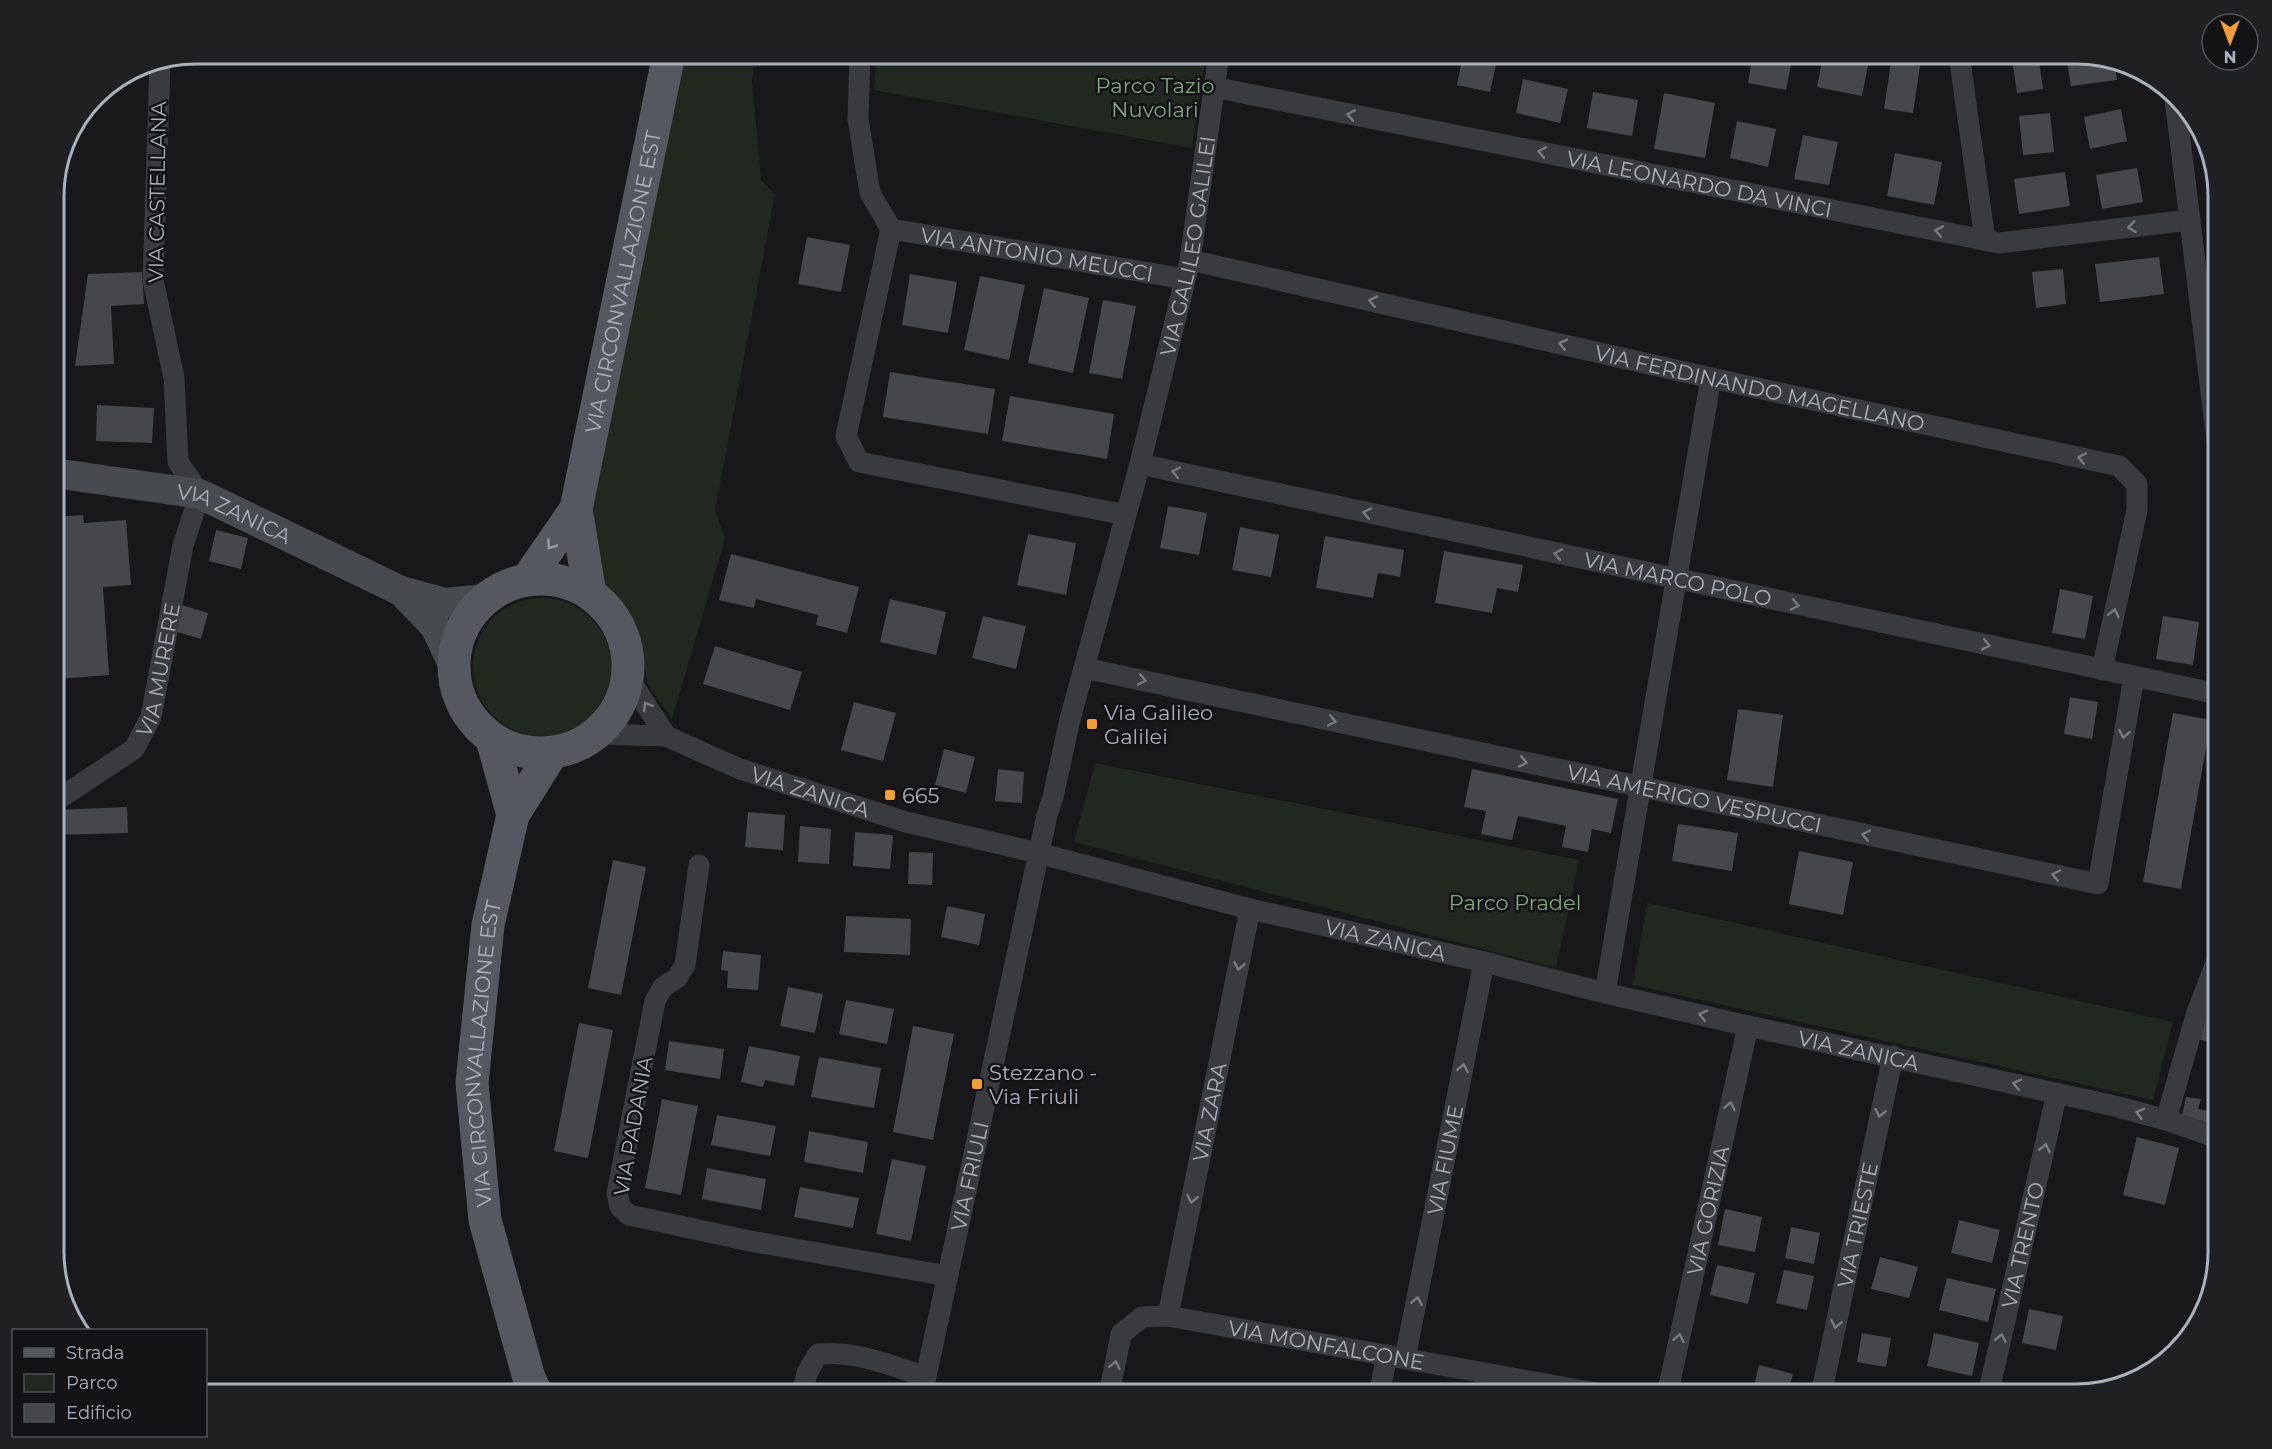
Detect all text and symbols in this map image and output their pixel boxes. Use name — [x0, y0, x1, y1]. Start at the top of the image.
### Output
north arrow — [2200, 12, 2260, 72]
text: N — [2224, 47, 2236, 66]
park label: Parco Tazio Nuvolari — [1096, 73, 1215, 122]
street label: VIA CASTELLANA — [143, 100, 171, 283]
one-way arrow — [1346, 109, 1356, 122]
street label: VIA CIRCONVALLAZIONE EST — [579, 128, 666, 435]
street label: VIA GALILEO GALILEI — [1154, 134, 1220, 359]
street label: VIA LEONARDO DA VINCI — [1565, 145, 1834, 222]
one-way arrow — [1537, 146, 1547, 159]
one-way arrow — [2128, 221, 2137, 233]
street label: VIA ANTONIO MEUCCI — [919, 222, 1155, 286]
one-way arrow — [1935, 225, 1945, 238]
one-way arrow — [1368, 296, 1378, 309]
one-way arrow — [1558, 338, 1568, 351]
street label: VIA FERDINANDO MAGELLANO — [1592, 340, 1927, 436]
one-way arrow — [2077, 452, 2087, 465]
one-way arrow — [1171, 466, 1181, 479]
street label: VIA ZANICA — [175, 478, 296, 549]
one-way arrow — [1362, 507, 1372, 520]
one-way arrow — [547, 538, 558, 549]
street label: VIA MARCO POLO — [1582, 547, 1774, 611]
one-way arrow — [1553, 548, 1563, 561]
one-way arrow — [1790, 597, 1800, 610]
street label: VIA MURERE — [130, 601, 185, 741]
one-way arrow — [2107, 608, 2120, 618]
one-way arrow — [1981, 638, 1991, 651]
one-way arrow — [1136, 673, 1146, 686]
place label: Via Galileo Galilei — [1104, 700, 1213, 749]
one-way arrow — [643, 702, 654, 713]
one-way arrow — [1327, 714, 1337, 727]
marker: Via Galileo Galilei — [1085, 717, 1099, 731]
one-way arrow — [2118, 729, 2131, 739]
one-way arrow — [1518, 755, 1528, 768]
street label: VIA AMERIGO VESPUCCI — [1565, 759, 1824, 837]
street label: VIA ZANICA — [748, 761, 874, 822]
place label: 665 — [902, 783, 940, 808]
marker: 665 — [883, 788, 897, 802]
one-way arrow — [1861, 829, 1871, 842]
one-way arrow — [2052, 870, 2062, 883]
park label: Parco Pradel — [1449, 890, 1581, 915]
street label: VIA CIRCONVALLAZIONE EST — [459, 898, 506, 1208]
street label: VIA ZANICA — [1323, 914, 1449, 966]
one-way arrow — [1233, 961, 1246, 971]
one-way arrow — [1698, 1010, 1708, 1023]
street label: VIA ZANICA — [1796, 1025, 1922, 1076]
street label: VIA PADANIA — [608, 1053, 658, 1198]
place label: Stezzano - Via Friuli — [989, 1060, 1097, 1109]
street label: VIA ZARA — [1187, 1060, 1231, 1164]
one-way arrow — [1456, 1064, 1469, 1074]
marker: Stezzano - Via Friuli — [970, 1077, 984, 1091]
one-way arrow — [2012, 1078, 2022, 1091]
one-way arrow — [1723, 1102, 1736, 1112]
street label: VIA FIUME — [1421, 1103, 1468, 1217]
one-way arrow — [1875, 1108, 1888, 1118]
one-way arrow — [2135, 1108, 2145, 1121]
street label: VIA FRIULI — [945, 1119, 993, 1233]
street label: VIA GORIZIA — [1681, 1142, 1734, 1277]
one-way arrow — [2037, 1143, 2050, 1153]
street label: VIA TRIESTE — [1832, 1160, 1883, 1290]
street label: VIA TRENTO — [1996, 1179, 2049, 1311]
one-way arrow — [1186, 1193, 1199, 1203]
one-way arrow — [1410, 1296, 1423, 1306]
street label: VIA MONFALCONE — [1226, 1315, 1426, 1374]
one-way arrow — [1830, 1319, 1843, 1329]
legend — [12, 1329, 207, 1437]
one-way arrow — [1672, 1333, 1685, 1343]
one-way arrow — [1994, 1333, 2007, 1343]
text: Strada — [66, 1342, 124, 1364]
one-way arrow — [1108, 1360, 1121, 1370]
text: Parco — [66, 1372, 118, 1394]
text: Edificio — [66, 1402, 132, 1424]

